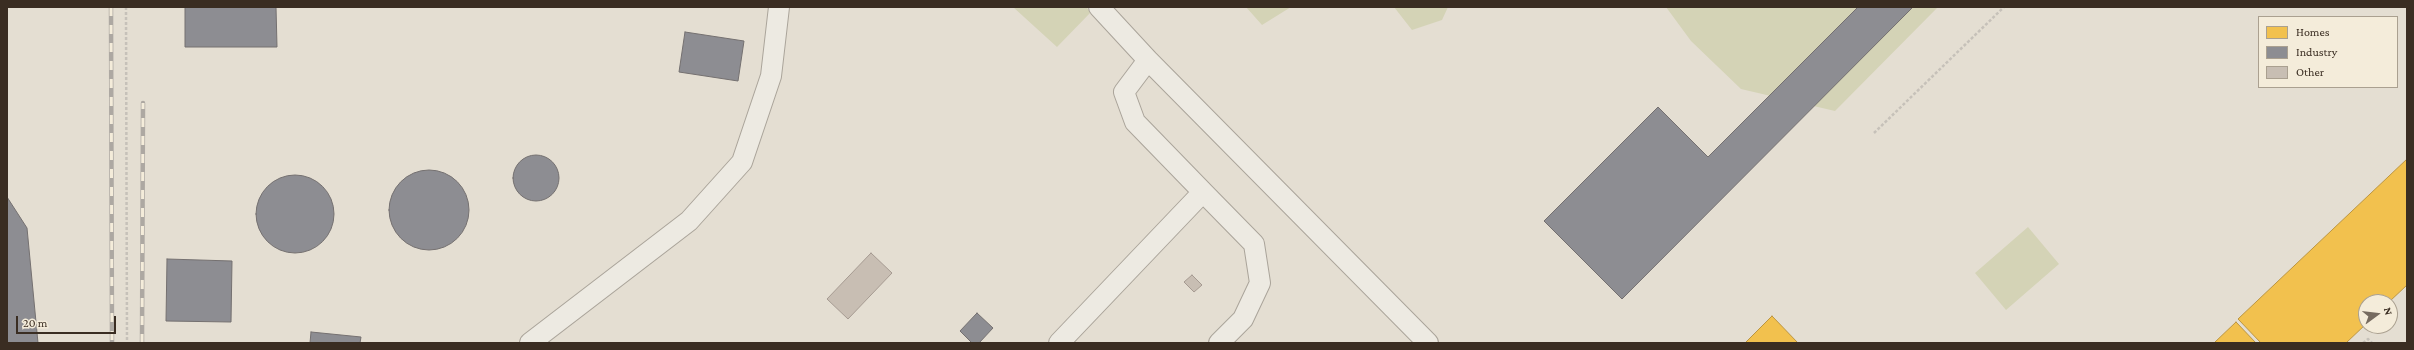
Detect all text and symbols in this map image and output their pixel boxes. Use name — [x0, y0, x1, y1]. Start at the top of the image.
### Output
legend — [2258, 16, 2398, 88]
text: Homes — [2296, 25, 2329, 39]
text: Industry — [2296, 45, 2337, 59]
text: Other — [2296, 65, 2324, 79]
north arrow — [2358, 294, 2398, 334]
text: N — [2382, 306, 2395, 316]
scale bar — [18, 308, 118, 334]
text: 20 m — [23, 316, 47, 330]

